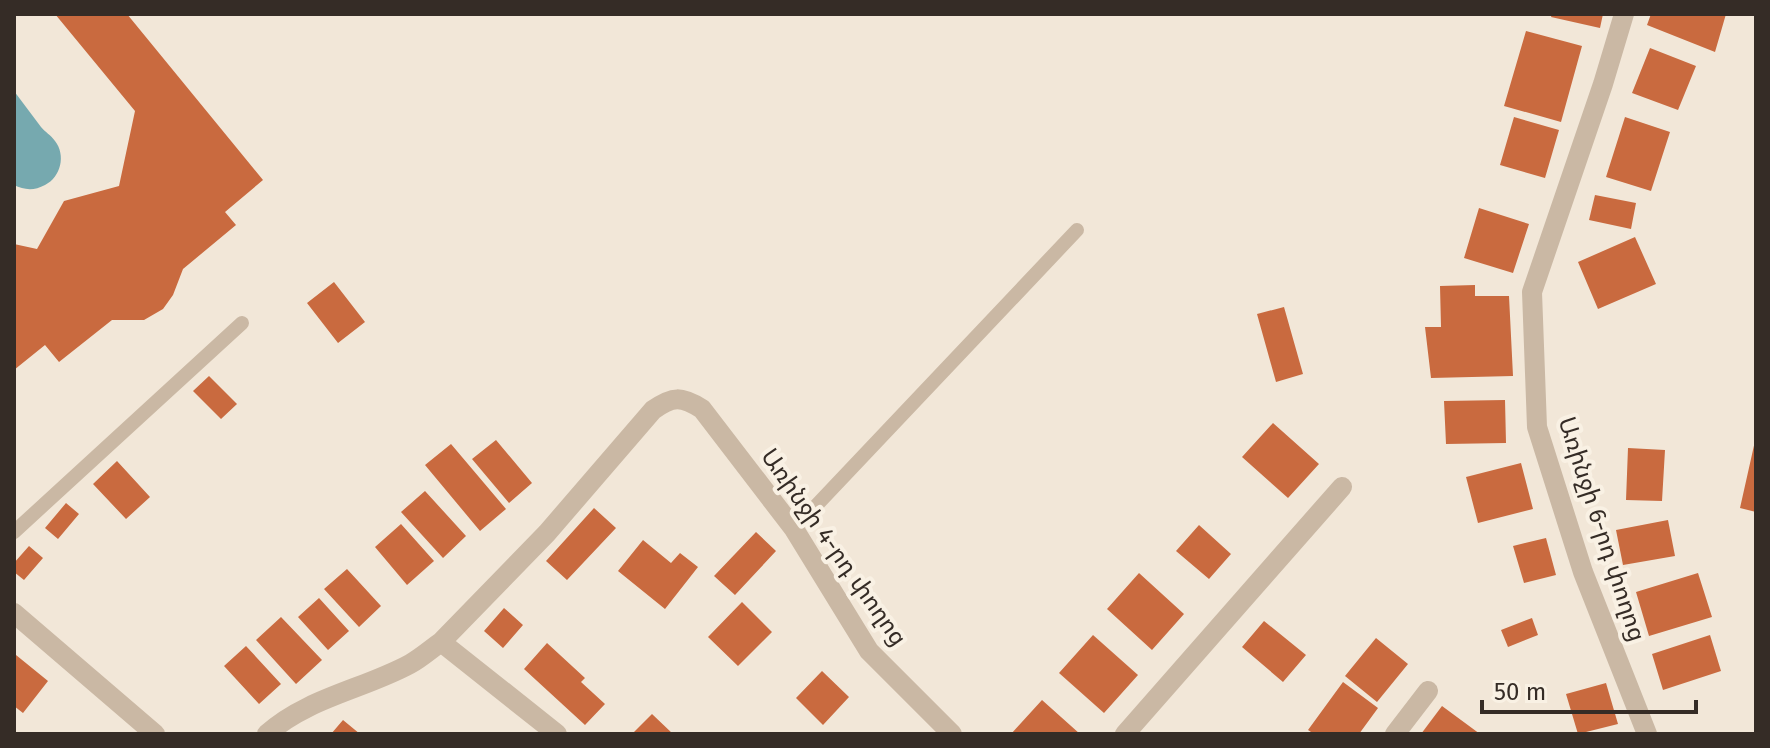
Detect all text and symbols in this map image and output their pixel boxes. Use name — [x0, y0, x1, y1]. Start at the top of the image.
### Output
street label: Առինջի 6-րդ փողոց — [1552, 413, 1652, 645]
street label: Առինջի 4-րդ փողոց — [755, 443, 913, 651]
scale bar — [1482, 664, 1696, 714]
text: 50 m — [1494, 678, 1546, 706]

